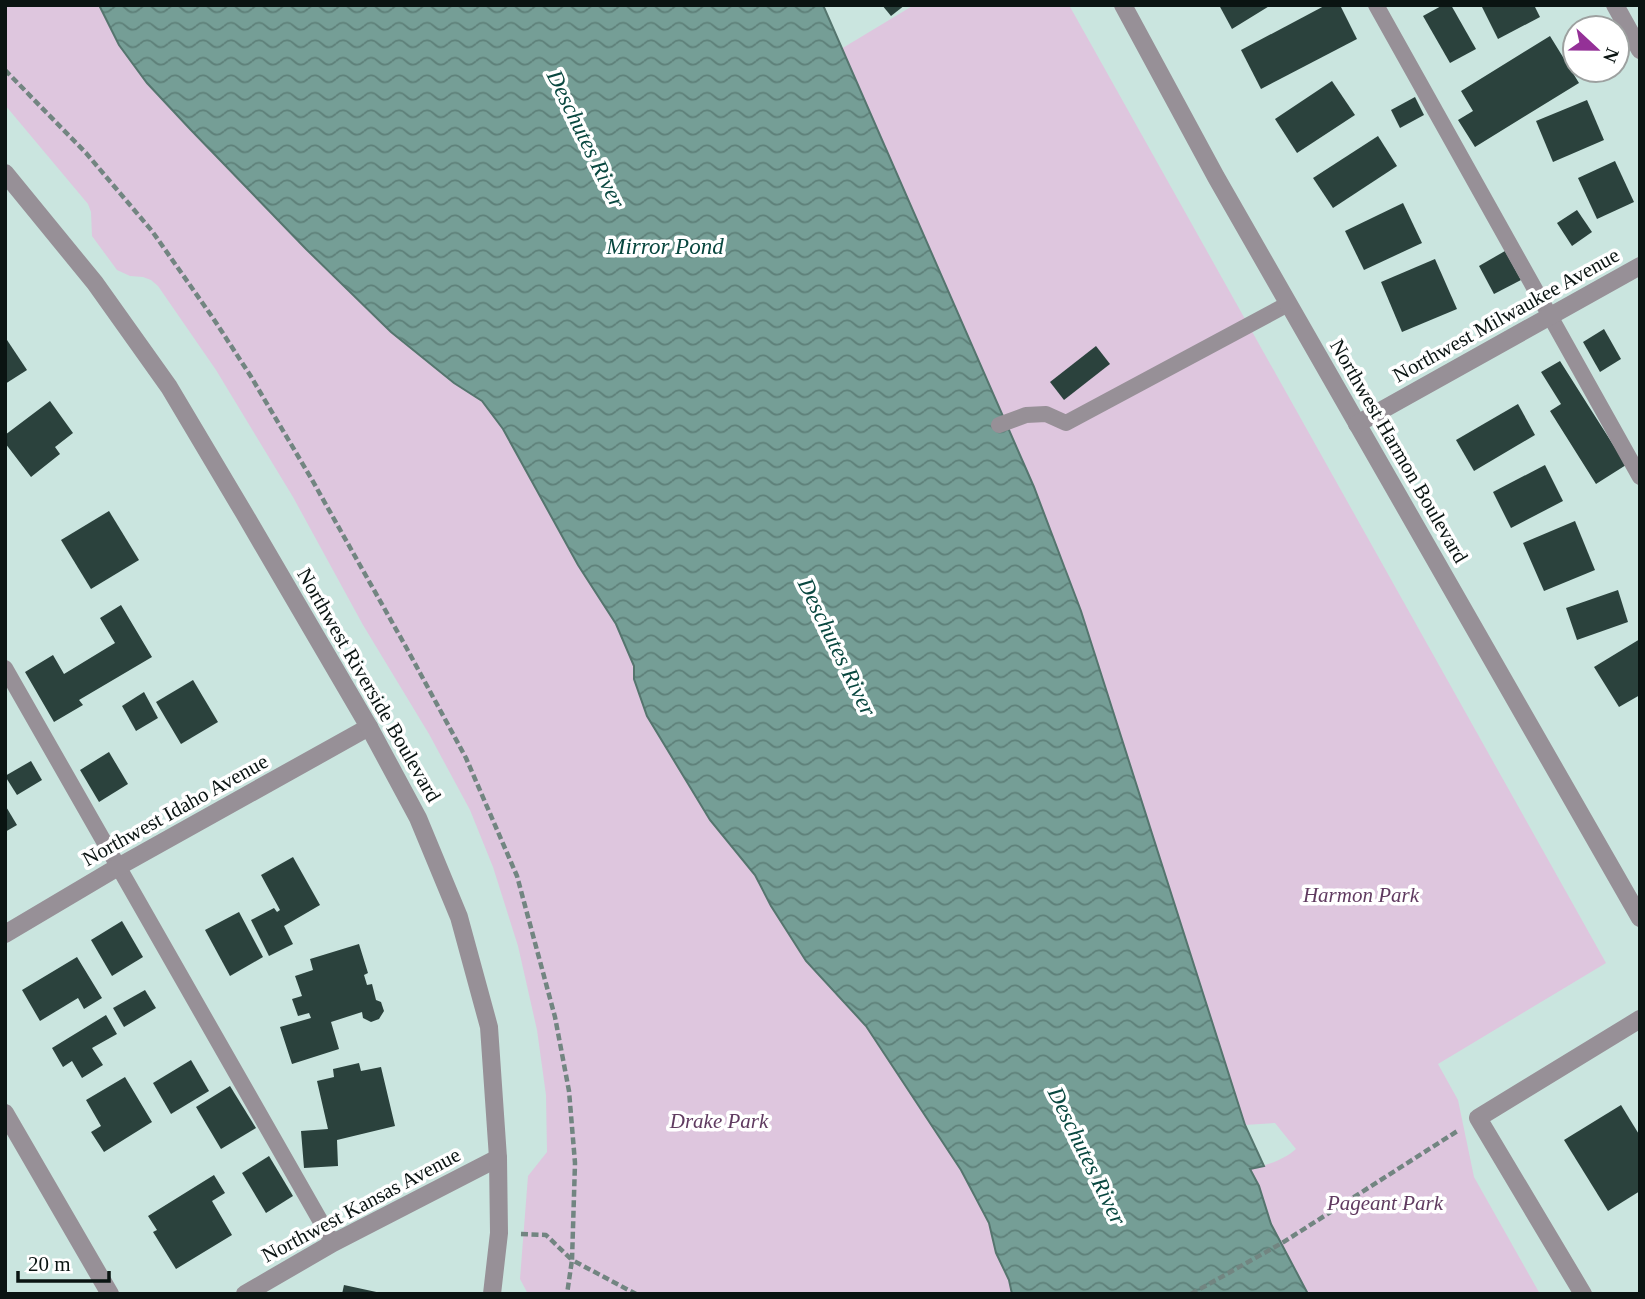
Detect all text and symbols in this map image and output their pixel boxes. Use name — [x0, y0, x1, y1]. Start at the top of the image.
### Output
north arrow — [1561, 14, 1631, 84]
text: N — [1599, 45, 1624, 66]
water label: Deschutes River — [541, 65, 631, 213]
water label: Mirror Pond — [605, 234, 724, 259]
street label: Northwest Milwaukee Avenue — [1389, 243, 1623, 387]
street label: Northwest Harmon Boulevard — [1325, 335, 1473, 568]
street label: Northwest Riverside Boulevard — [292, 564, 446, 807]
water label: Deschutes River — [792, 573, 882, 721]
street label: Northwest Idaho Avenue — [78, 749, 272, 871]
park label: Harmon Park — [1302, 883, 1420, 907]
water label: Deschutes River — [1042, 1082, 1132, 1230]
park label: Drake Park — [669, 1109, 769, 1133]
street label: Northwest Kansas Avenue — [258, 1142, 464, 1268]
park label: Pageant Park — [1326, 1191, 1444, 1215]
scale bar — [18, 1240, 108, 1284]
text: 20 m — [28, 1252, 71, 1276]

